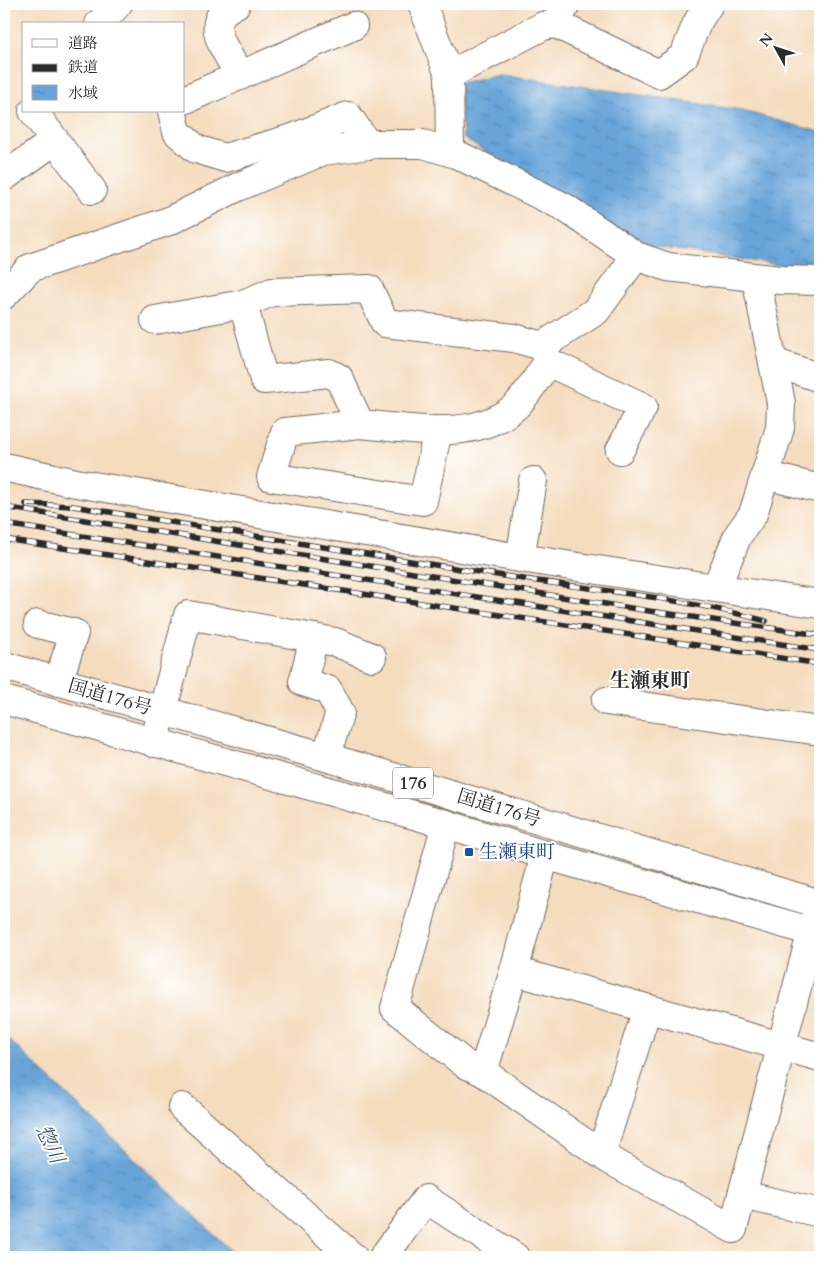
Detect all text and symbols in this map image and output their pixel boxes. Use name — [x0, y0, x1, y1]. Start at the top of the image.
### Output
legend — [22, 22, 185, 112]
north arrow — [752, 22, 802, 72]
text: N — [755, 29, 778, 51]
text: 道路 — [68, 33, 98, 53]
text: 鉄道 — [68, 57, 98, 77]
text: 水域 — [68, 83, 98, 103]
district label: 生瀬東町 — [610, 667, 691, 694]
street label: 国道176号 — [65, 673, 155, 721]
road number: 176 — [393, 768, 433, 798]
street label: 国道176号 — [454, 783, 544, 833]
place label: 生瀬東町 — [479, 839, 555, 865]
marker: 生瀬東町 — [463, 846, 475, 858]
water label: 惣川 — [29, 1120, 72, 1170]

